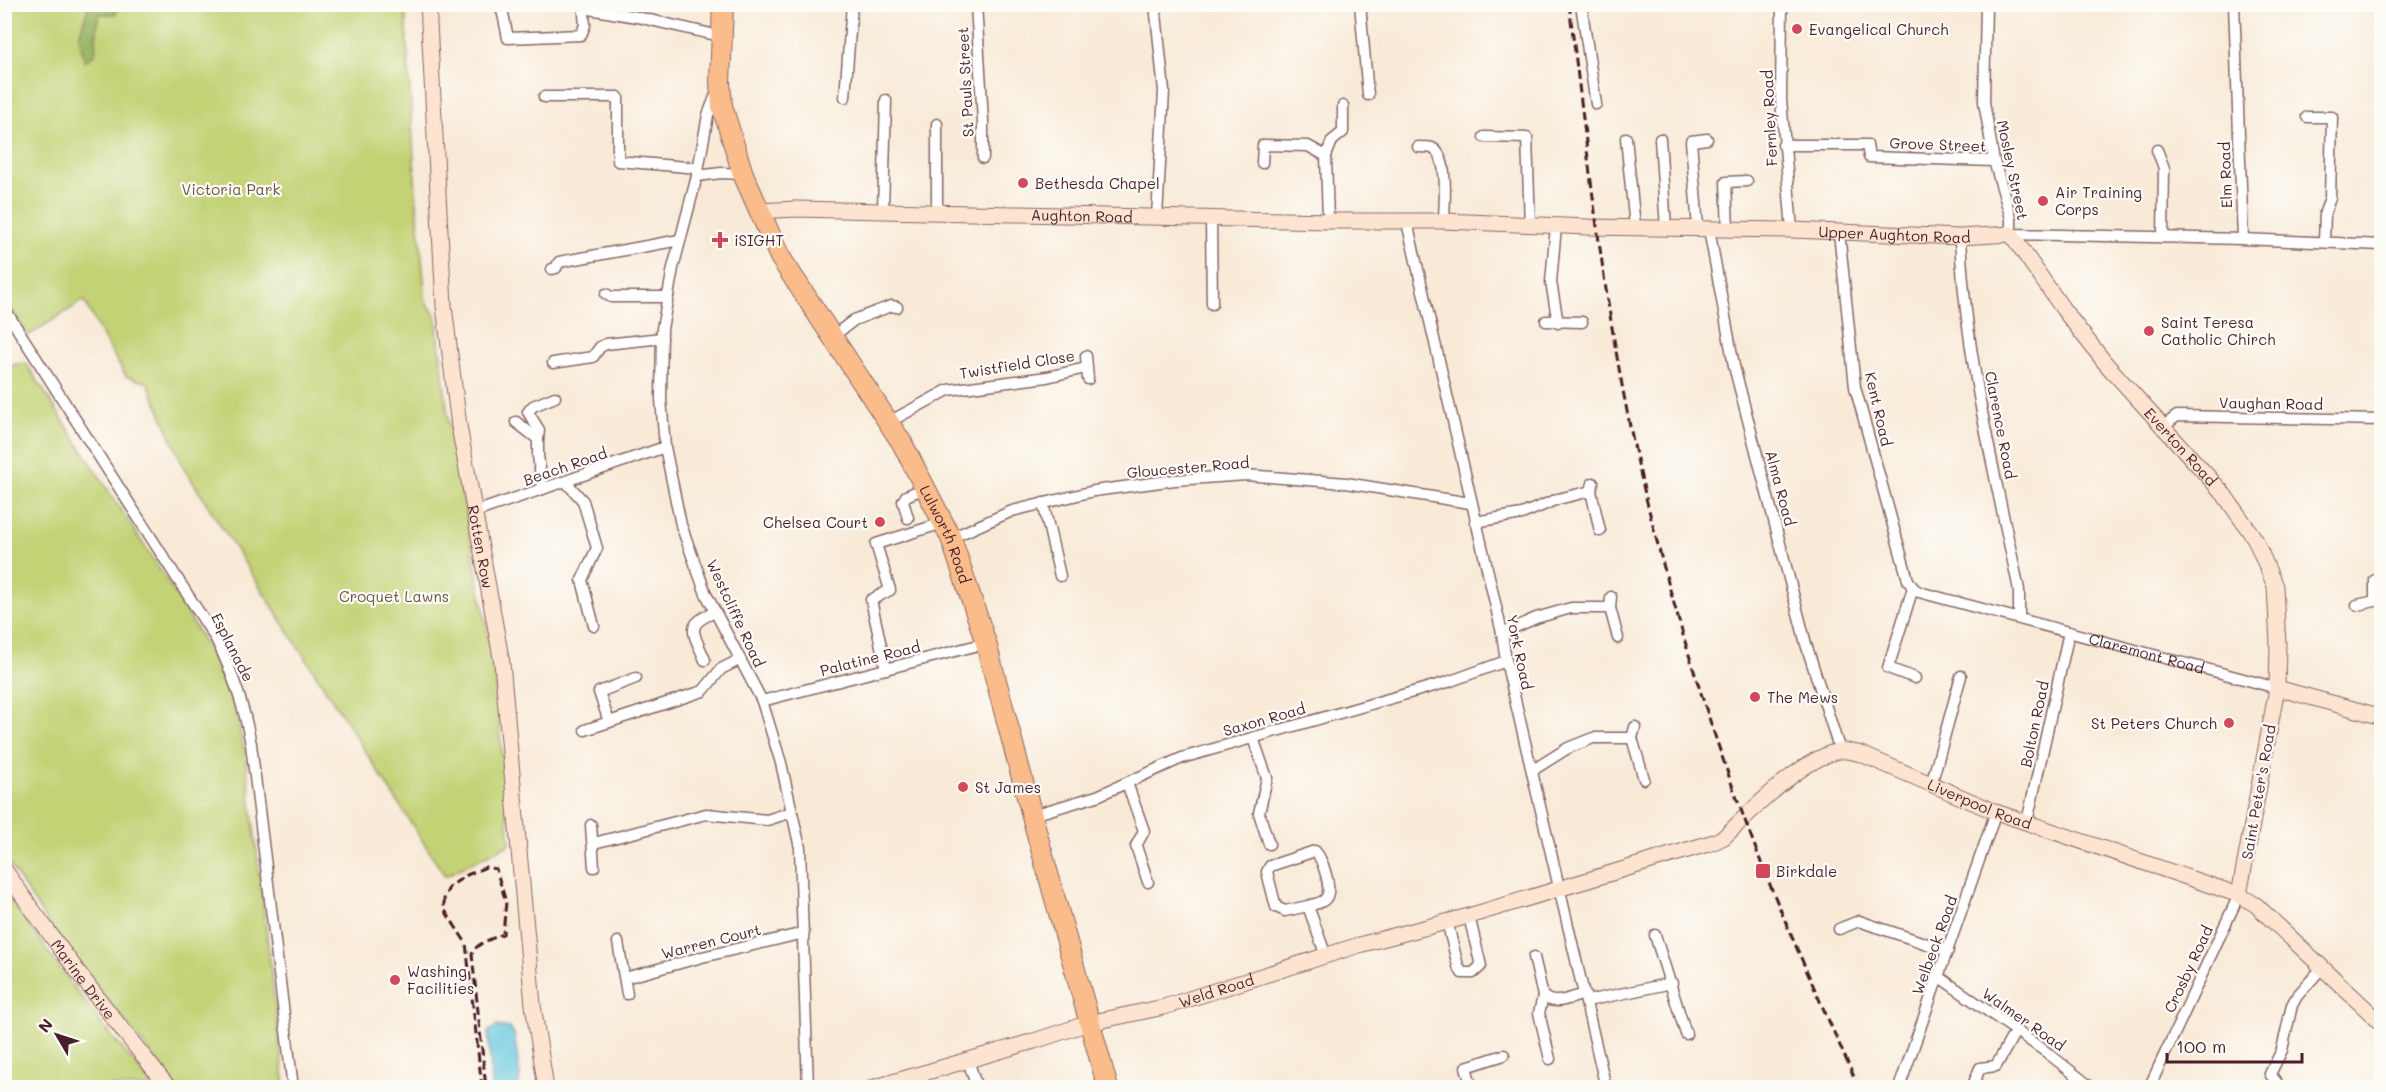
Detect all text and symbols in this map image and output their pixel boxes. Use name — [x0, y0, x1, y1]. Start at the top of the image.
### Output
place label: Evangelical Church — [1809, 19, 1948, 39]
marker: Evangelical Church — [1790, 22, 1804, 36]
street label: St Pauls Street — [952, 26, 978, 138]
street label: Fernley Road — [1756, 69, 1782, 167]
street label: Mosley Street — [1993, 118, 2033, 222]
street label: Grove Street — [1889, 132, 1987, 156]
street label: Elm Road — [2214, 141, 2236, 209]
place label: Bethesda Chapel — [1035, 173, 1160, 193]
marker: Bethesda Chapel — [1016, 176, 1030, 190]
park label: Victoria Park — [182, 179, 280, 199]
place label: Air Training Corps — [2055, 182, 2142, 219]
marker: Air Training Corps — [2036, 194, 2050, 208]
street label: Aughton Road — [1031, 204, 1133, 227]
street label: Upper Aughton Road — [1818, 221, 1971, 247]
place label: iSIGHT — [734, 230, 784, 250]
marker: iSIGHT — [711, 231, 729, 249]
place label: Saint Teresa Catholic Chirch — [2161, 312, 2276, 349]
marker: Saint Teresa Catholic Chirch — [2142, 324, 2156, 338]
street label: Twistfield Close — [958, 345, 1076, 383]
street label: Clarence Road — [1981, 369, 2021, 481]
street label: Kent Road — [1861, 370, 1897, 448]
street label: Vaughan Road — [2219, 392, 2323, 414]
street label: Everton Road — [2140, 403, 2222, 490]
street label: Beach Road — [520, 442, 610, 490]
street label: Alma Road — [1761, 448, 1801, 528]
street label: Gloucester Road — [1126, 452, 1250, 482]
street label: Lulworth Road — [915, 482, 975, 586]
street label: Rotten Row — [464, 503, 498, 590]
place label: Chelsea Court — [763, 512, 868, 532]
marker: Chelsea Court — [873, 515, 887, 529]
street label: Westcliffe Road — [702, 556, 770, 670]
park label: Croquet Lawns — [339, 586, 449, 606]
street label: Esplanade — [207, 609, 259, 685]
street label: York Road — [1502, 613, 1538, 691]
street label: Claremont Road — [2087, 628, 2207, 678]
street label: Palatine Road — [818, 636, 922, 680]
street label: Bolton Road — [2015, 679, 2053, 769]
place label: The Mews — [1767, 687, 1838, 707]
marker: The Mews — [1748, 690, 1762, 704]
street label: Saxon Road — [1220, 698, 1308, 740]
place label: St Peters Church — [2091, 713, 2217, 733]
marker: St Peters Church — [2222, 716, 2236, 730]
street label: Saint Peter's Road — [2236, 723, 2280, 861]
street label: Liverpool Road — [1925, 774, 2034, 833]
place label: St James — [975, 777, 1041, 797]
marker: St James — [956, 780, 970, 794]
place label: Birkdale — [1776, 861, 1837, 881]
marker: Birkdale — [1754, 862, 1772, 880]
street label: Welbeck Road — [1907, 893, 1961, 997]
street label: Warren Court — [659, 919, 763, 963]
street label: Crosby Road — [2159, 922, 2217, 1016]
street label: Marine Drive — [47, 935, 120, 1023]
place label: Washing Facilities — [407, 961, 474, 998]
street label: Weld Road — [1176, 969, 1256, 1012]
marker: Washing Facilities — [388, 973, 402, 987]
street label: Walmer Road — [1978, 983, 2070, 1055]
north arrow — [27, 1005, 87, 1065]
text: N — [33, 1014, 57, 1037]
scale bar — [2167, 1026, 2302, 1064]
text: 100 m — [2176, 1034, 2226, 1058]

